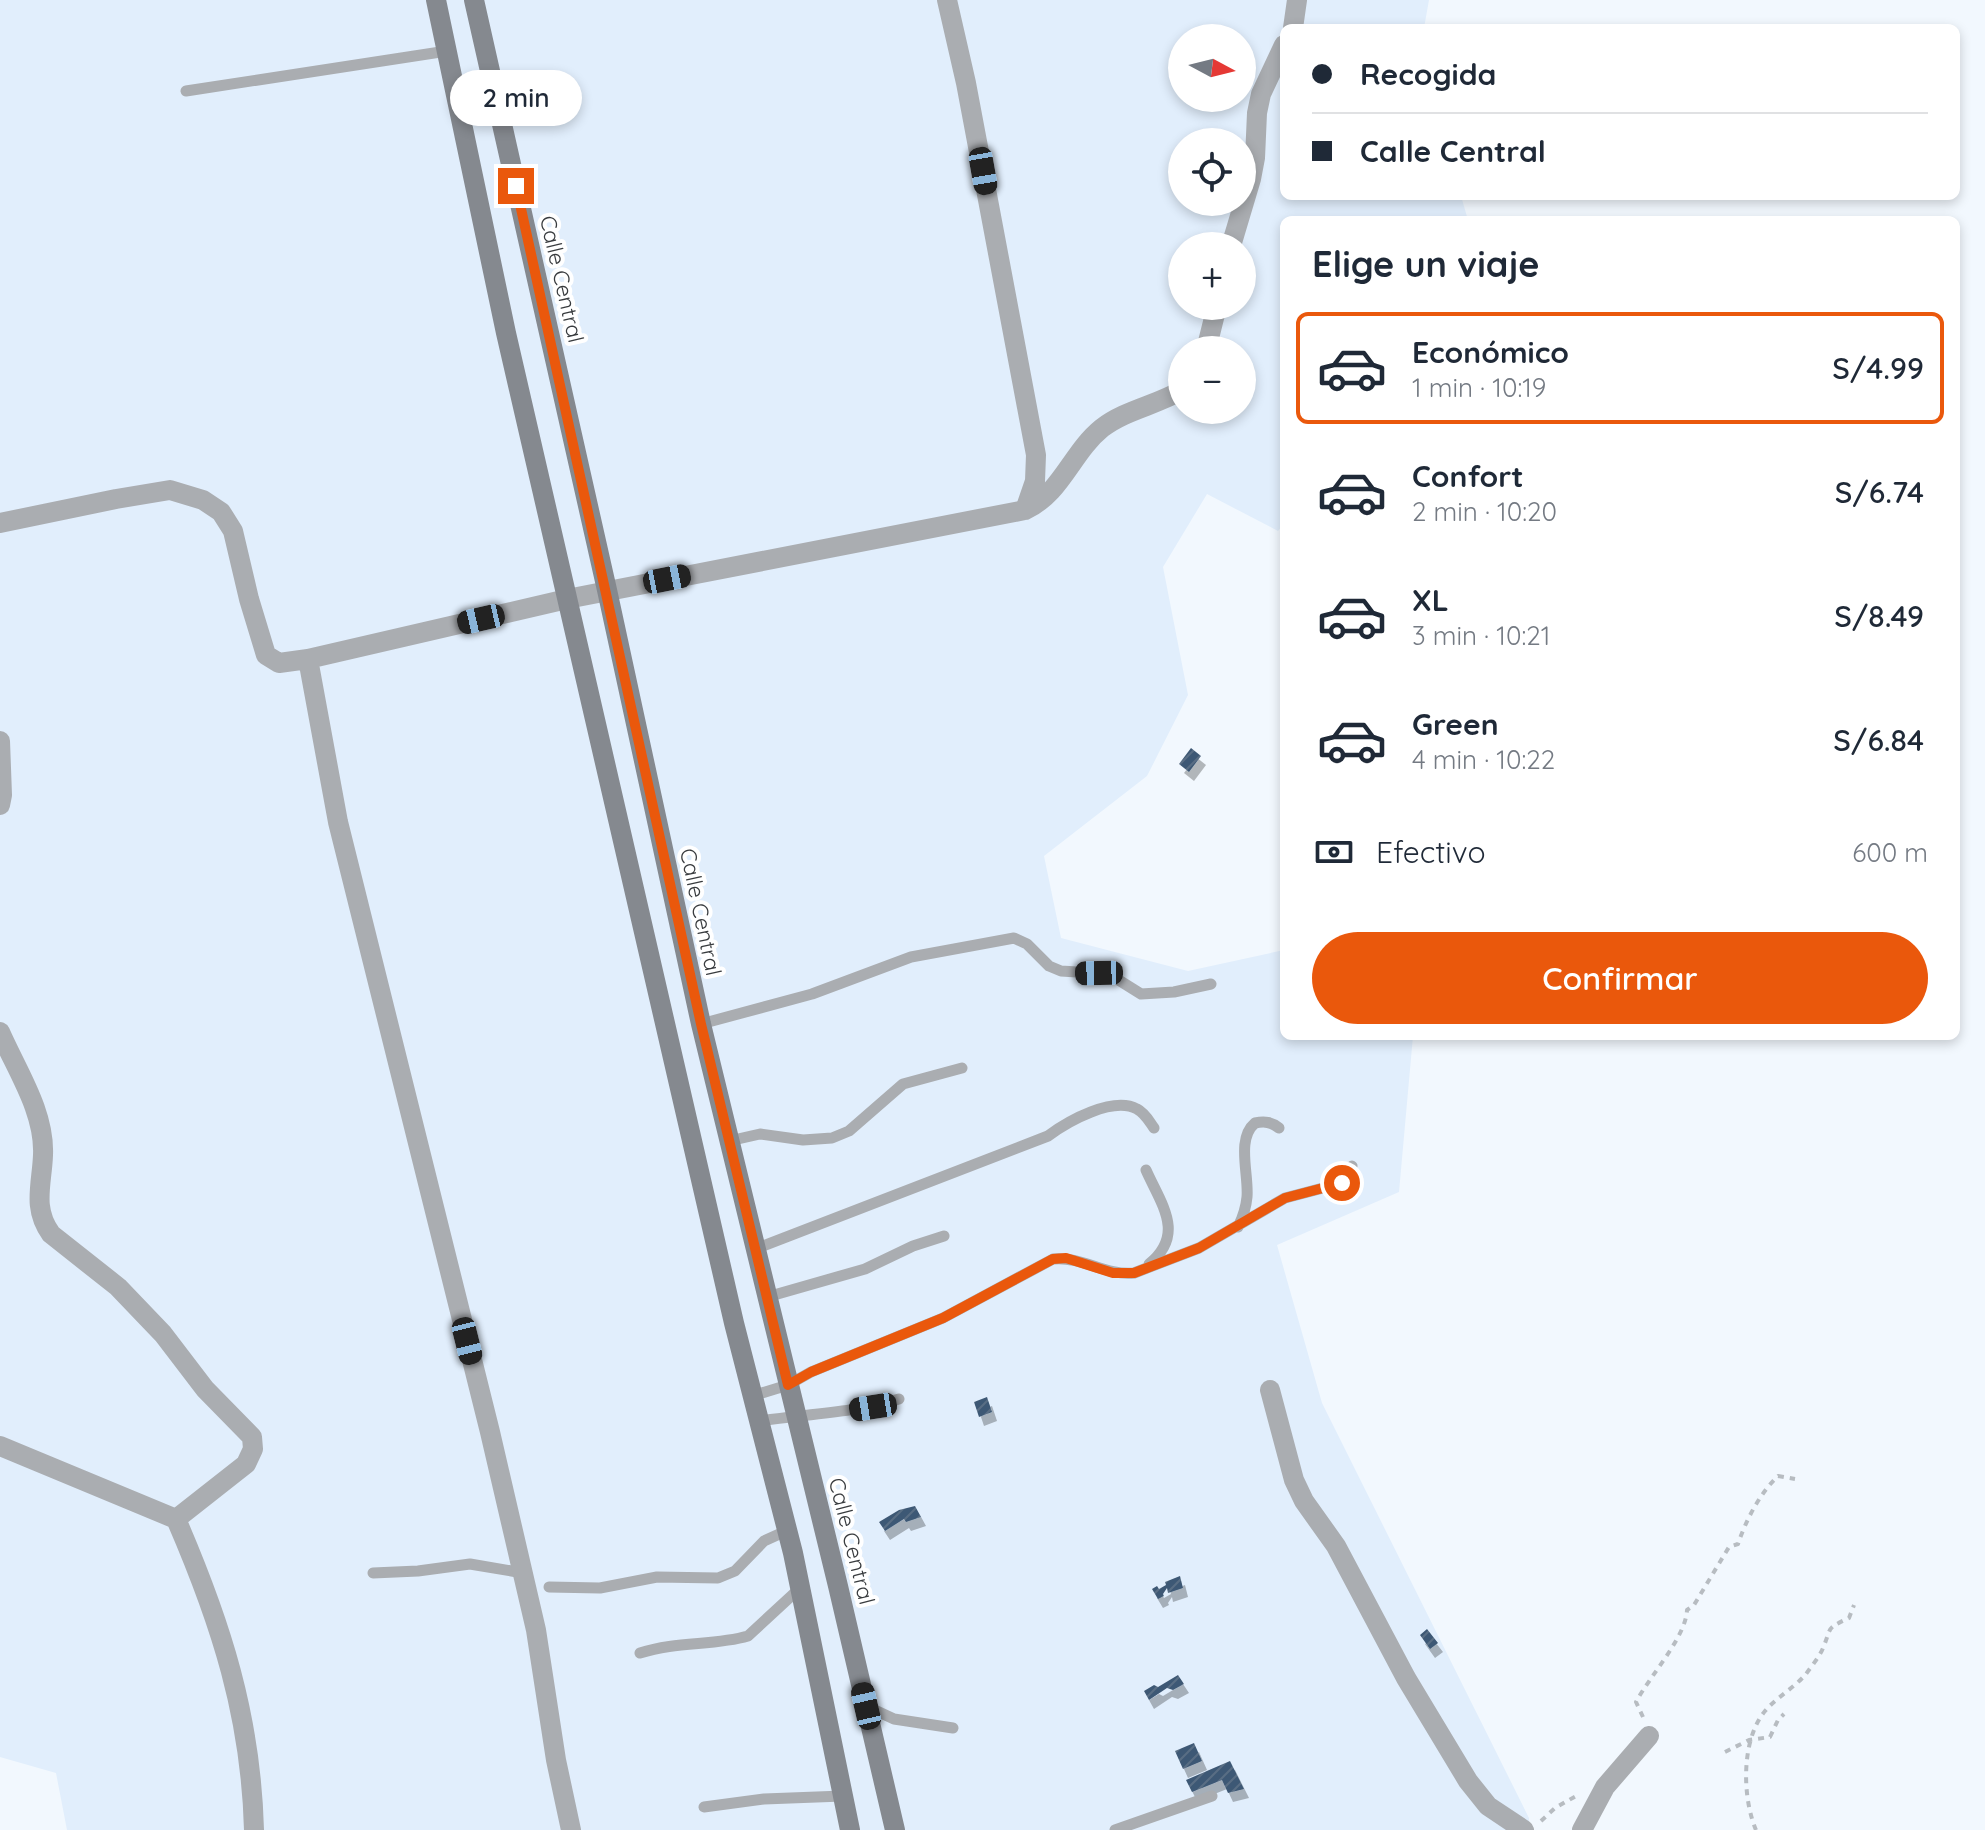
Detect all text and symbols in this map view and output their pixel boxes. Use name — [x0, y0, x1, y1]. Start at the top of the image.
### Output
north arrow — [1168, 24, 1256, 112]
map controls — [1168, 24, 1256, 424]
text: Recogida — [1360, 55, 1496, 93]
callout: 2 min — [450, 70, 582, 126]
text: 2 min — [482, 81, 550, 114]
button: locate — [1168, 128, 1256, 216]
text: Calle Central — [1360, 132, 1546, 170]
car — [967, 145, 999, 197]
route end — [498, 168, 534, 204]
street label: Calle Central — [534, 213, 590, 345]
button: + — [1168, 232, 1256, 320]
text: Elige un viaje — [1312, 241, 1540, 286]
icon: car — [1316, 332, 1388, 404]
text: Económico — [1412, 333, 1569, 371]
button: − — [1168, 336, 1256, 424]
text: S/4.99 — [1832, 349, 1924, 387]
text: 1 min · 10:19 — [1412, 371, 1546, 404]
icon: car — [1316, 456, 1388, 528]
text: Confort — [1412, 457, 1524, 495]
text: S/6.74 — [1835, 473, 1924, 511]
text: 2 min · 10:20 — [1412, 495, 1557, 528]
car — [641, 563, 693, 595]
icon: car — [1316, 580, 1388, 652]
text: XL — [1412, 581, 1449, 619]
text: S/8.49 — [1834, 597, 1924, 635]
car — [455, 602, 507, 636]
text: 3 min · 10:21 — [1412, 619, 1550, 652]
icon: car — [1316, 704, 1388, 776]
text: Green — [1412, 705, 1499, 743]
text: S/6.84 — [1833, 721, 1924, 759]
text: 4 min · 10:22 — [1412, 743, 1555, 776]
icon: cash — [1312, 830, 1356, 874]
text: Efectivo — [1376, 833, 1486, 871]
text: 600 m — [1852, 836, 1928, 869]
street label: Calle Central — [674, 846, 728, 978]
button: Confirmar — [1312, 932, 1928, 1024]
car — [1075, 961, 1123, 985]
route start — [1324, 1165, 1360, 1201]
car — [450, 1315, 484, 1367]
car — [847, 1391, 899, 1423]
street label: Calle Central — [823, 1475, 881, 1607]
car — [849, 1680, 883, 1732]

